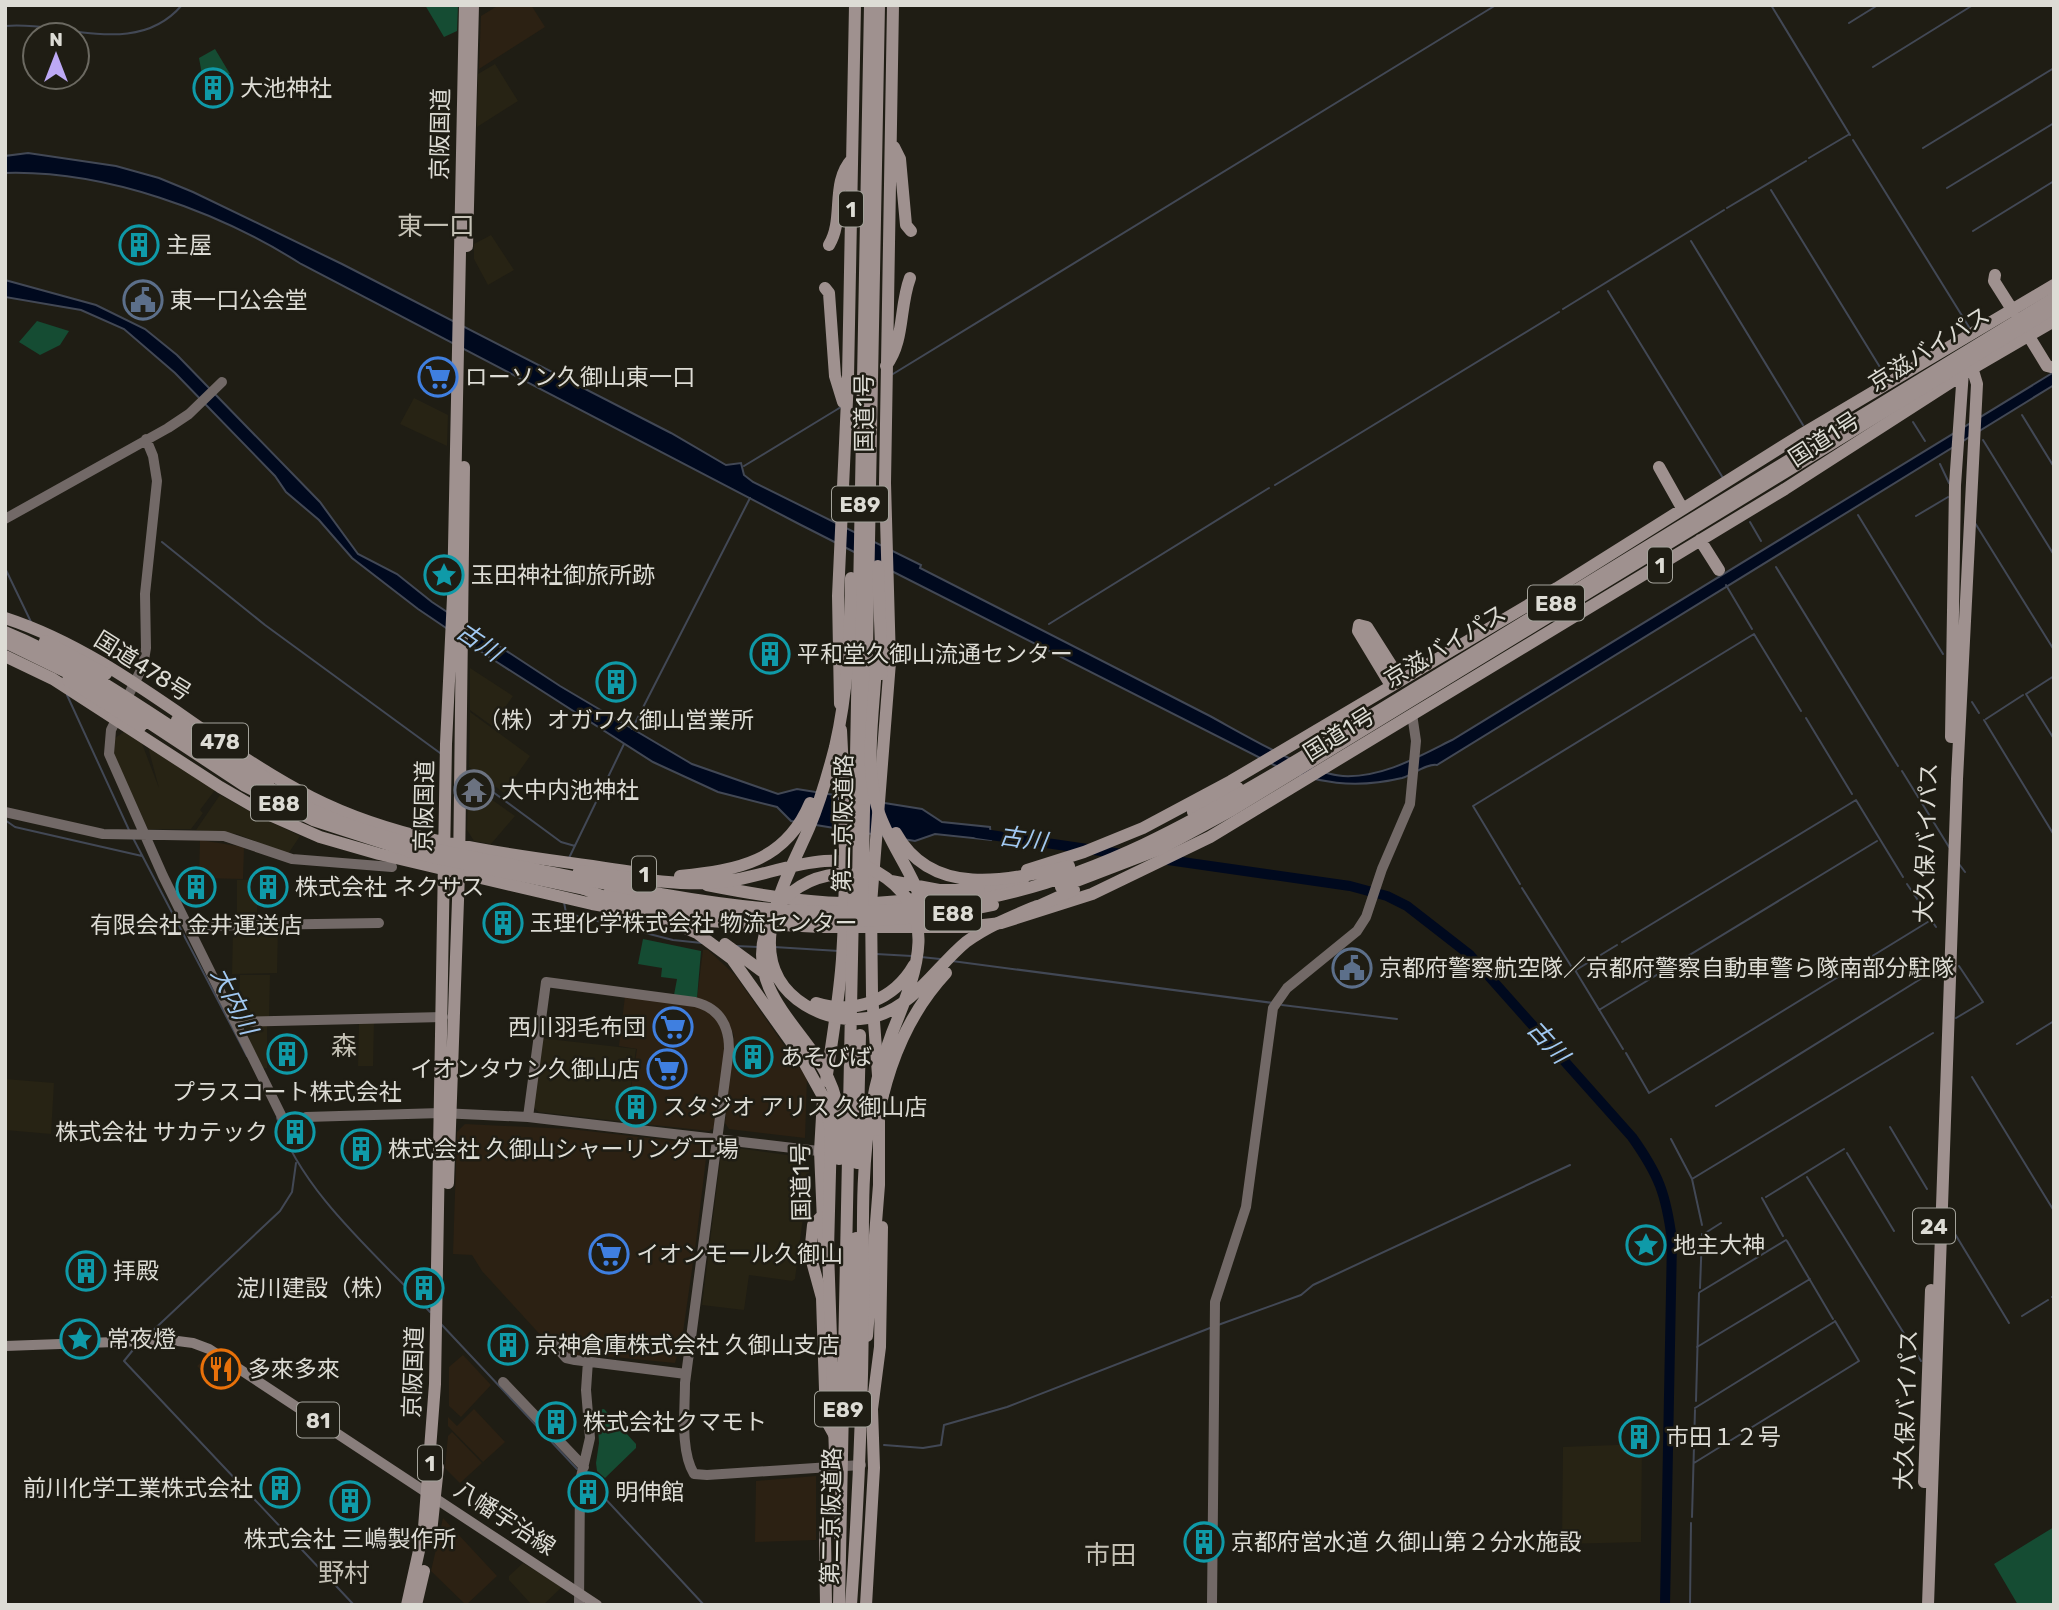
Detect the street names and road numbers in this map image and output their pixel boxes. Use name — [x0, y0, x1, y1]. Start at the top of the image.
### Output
street label: 京阪国道 — [425, 88, 455, 180]
road number: 1 — [839, 192, 863, 227]
street label: 京滋バイパス — [1863, 301, 1995, 397]
street label: 国道1号 — [850, 374, 878, 452]
street label: 国道1号 — [1783, 406, 1865, 472]
road number: E89 — [832, 486, 888, 522]
road number: 1 — [1648, 548, 1672, 582]
road number: E88 — [1528, 586, 1584, 620]
street label: 京滋バイパス — [1379, 599, 1511, 693]
street label: 国道478号 — [89, 625, 197, 707]
street label: 国道1号 — [1298, 701, 1380, 767]
road number: 478 — [192, 724, 248, 758]
street label: 第二京阪道路 — [828, 754, 858, 892]
street label: 京阪国道 — [409, 760, 439, 852]
street label: 大久保バイパス — [1909, 762, 1943, 924]
road number: E88 — [251, 786, 307, 820]
road number: 1 — [632, 856, 656, 892]
road number: E88 — [925, 895, 981, 930]
street label: 国道1号 — [786, 1142, 816, 1222]
road number: 24 — [1913, 1208, 1955, 1244]
street label: 京阪国道 — [397, 1326, 429, 1418]
street label: 大久保バイパス — [1889, 1329, 1923, 1491]
road number: E89 — [815, 1392, 871, 1426]
road number: 81 — [297, 1402, 339, 1438]
road number: 1 — [418, 1446, 442, 1480]
street label: 第二京阪道路 — [816, 1447, 846, 1585]
street label: 八幡宇治線 — [449, 1475, 561, 1561]

